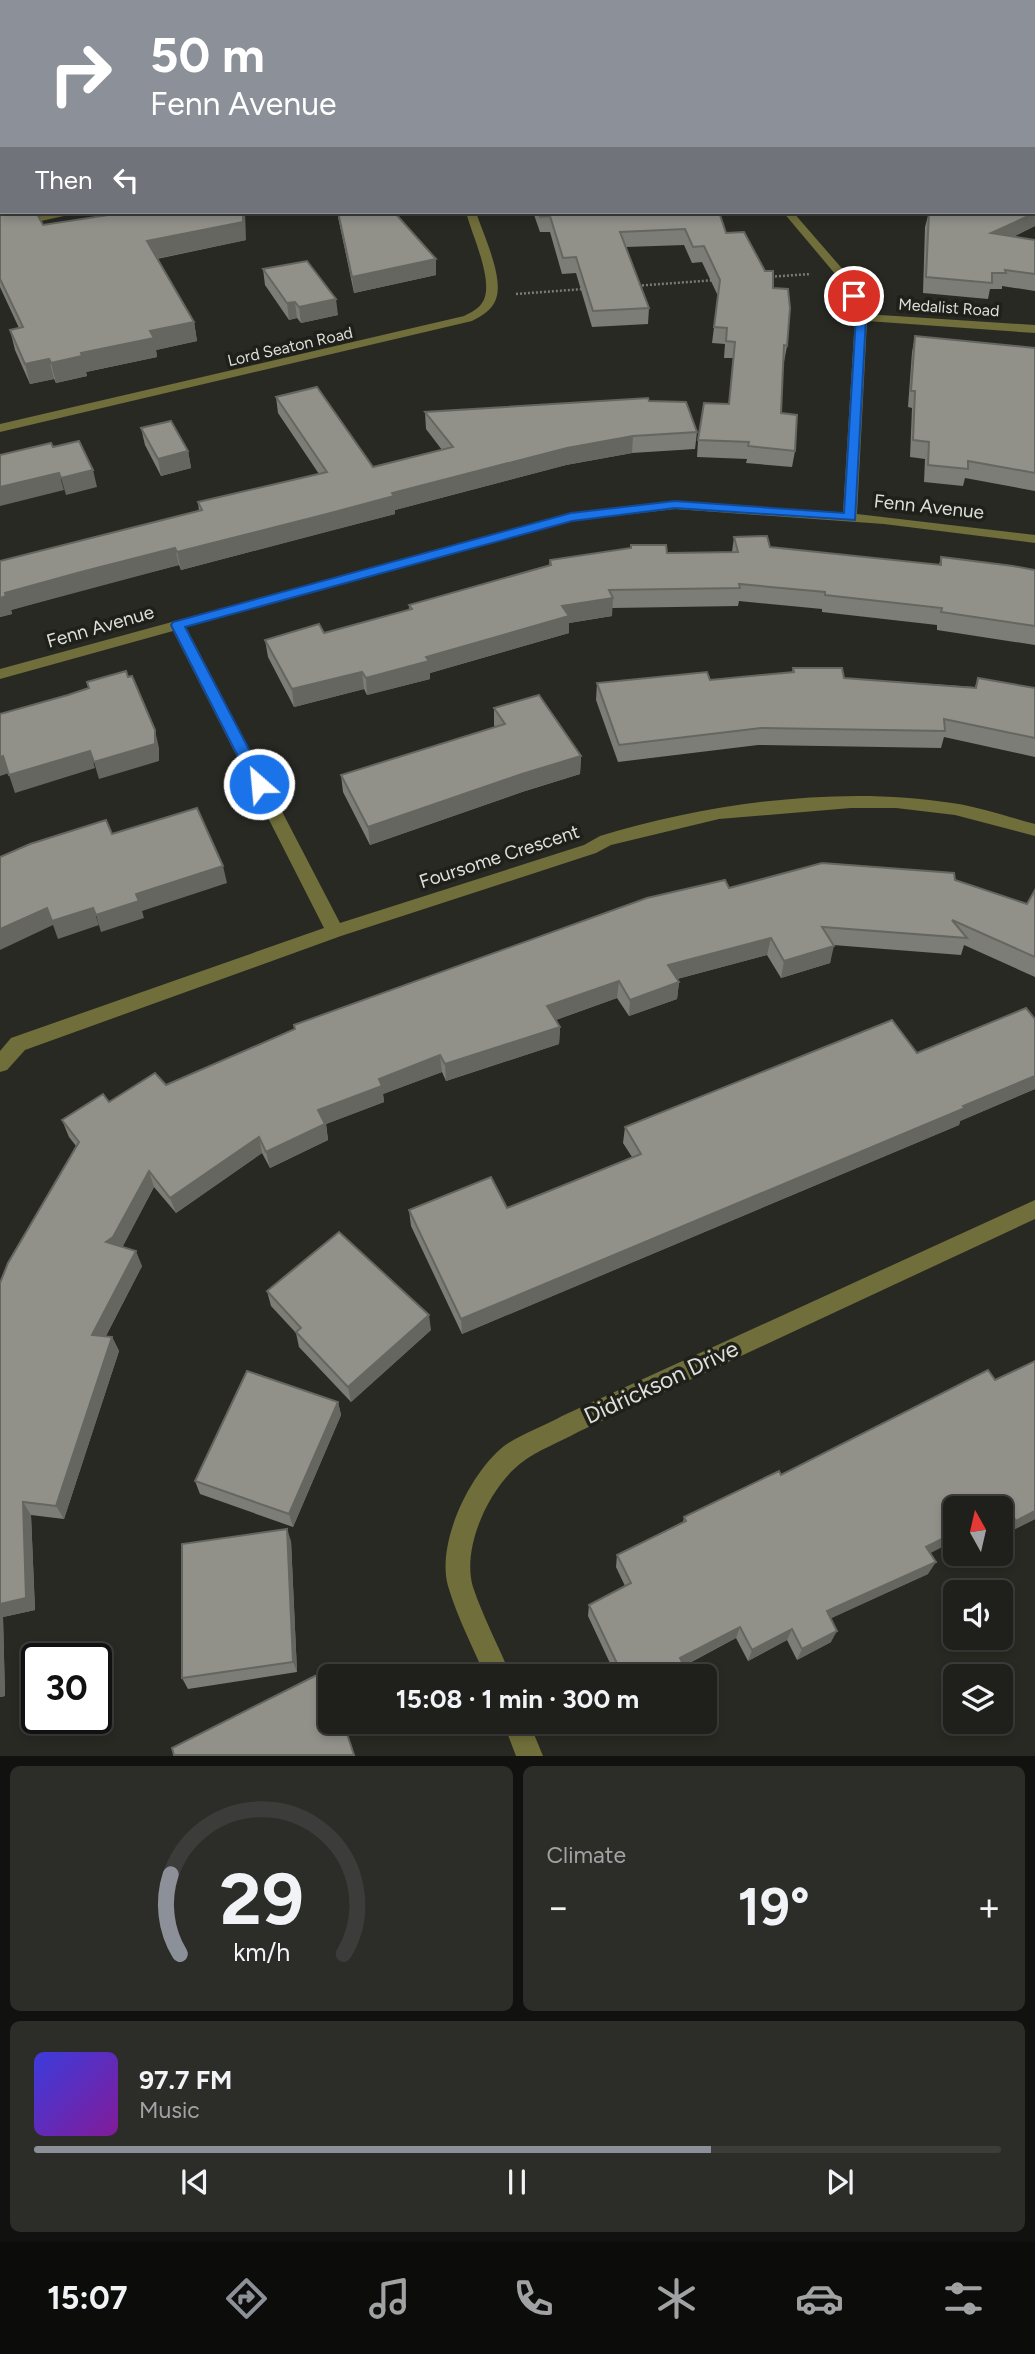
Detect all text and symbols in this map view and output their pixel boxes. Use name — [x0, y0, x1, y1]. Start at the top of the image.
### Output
text: 50 m — [150, 25, 265, 84]
icon: right — [35, 28, 126, 119]
text: Fenn Avenue — [150, 85, 337, 123]
icon: left — [107, 161, 145, 199]
text: Then — [35, 164, 93, 196]
pin — [824, 266, 884, 326]
icon: arrive — [835, 277, 873, 315]
street label: Medalist Road — [898, 294, 1000, 321]
street label: Lord Seaton Road — [226, 323, 355, 370]
street label: Fenn Avenue — [873, 489, 985, 524]
street label: Fenn Avenue — [44, 600, 157, 653]
position arrow — [222, 747, 296, 821]
street label: Foursome Crescent — [416, 820, 582, 893]
street label: Didrickson Drive — [579, 1334, 743, 1430]
north arrow — [943, 1496, 1013, 1566]
map controls — [943, 1496, 1013, 1734]
button: sound — [943, 1580, 1013, 1650]
speed limit sign: 30 — [21, 1643, 112, 1734]
button: layers — [943, 1664, 1013, 1734]
text: 15:08 · 1 min · 300 m — [396, 1683, 639, 1715]
text: Climate — [547, 1841, 626, 1869]
text: 29 — [219, 1856, 303, 1943]
text: 19° — [738, 1876, 810, 1938]
text: − — [547, 1884, 570, 1930]
text: + — [977, 1884, 1001, 1930]
text: km/h — [233, 1937, 290, 1967]
text: 97.7 FM — [139, 2064, 232, 2096]
text: Music — [139, 2096, 200, 2124]
icon: previous — [176, 2163, 214, 2201]
icon: pause — [498, 2163, 536, 2201]
icon: next — [821, 2163, 859, 2201]
icon: directions — [222, 2274, 271, 2323]
icon: music — [365, 2274, 414, 2323]
icon: phone — [509, 2274, 558, 2323]
icon: climate — [652, 2274, 701, 2323]
icon: car — [795, 2274, 844, 2323]
icon: filters — [939, 2274, 988, 2323]
text: 15:07 — [47, 2279, 127, 2317]

